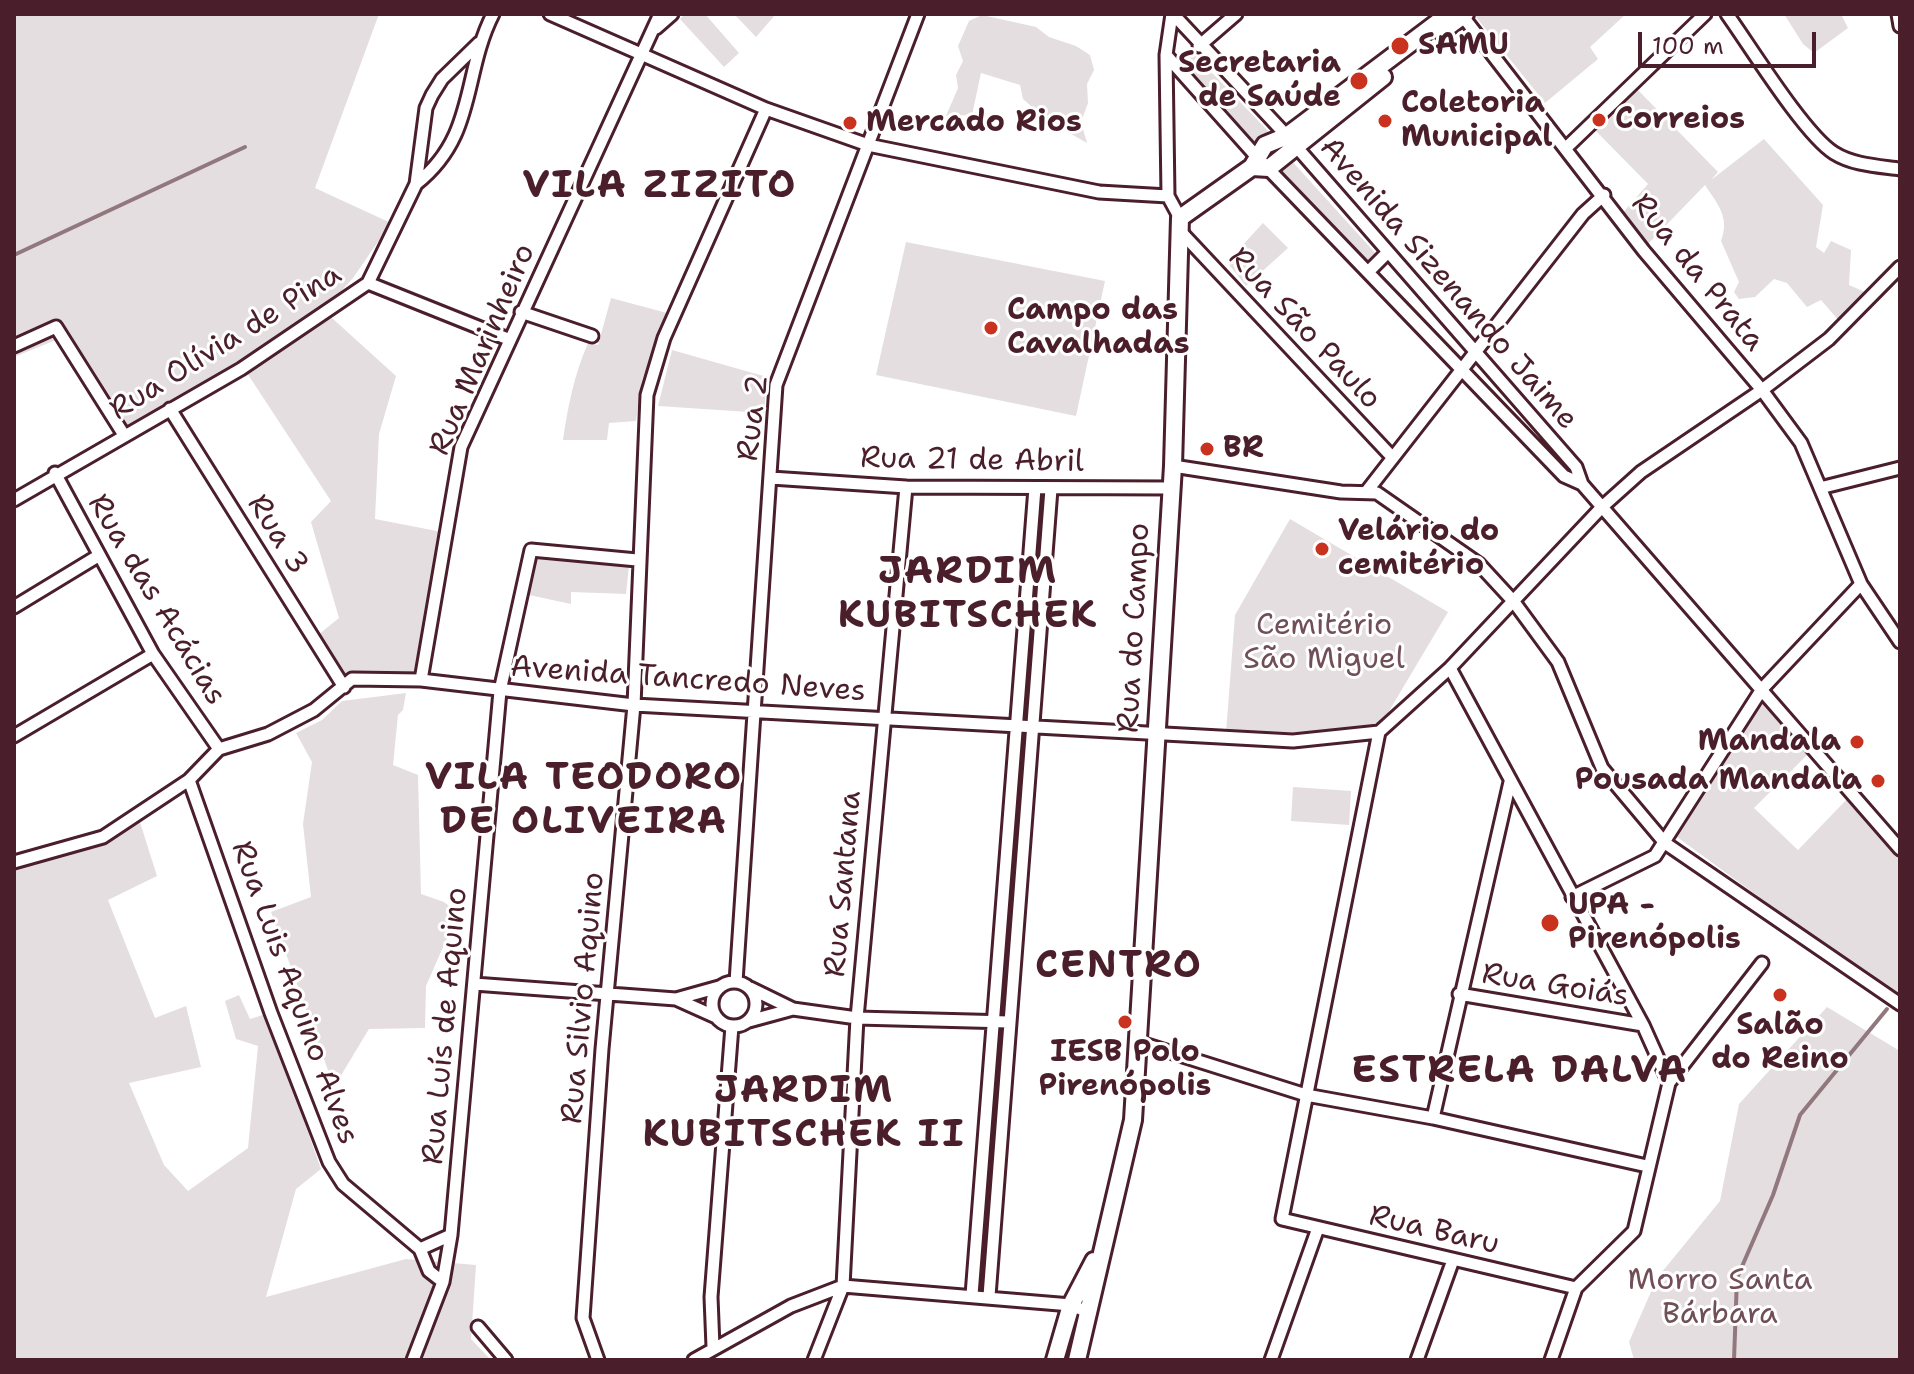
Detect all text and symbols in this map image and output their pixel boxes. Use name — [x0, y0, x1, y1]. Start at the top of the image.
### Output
scale bar — [1642, 16, 1820, 66]
place label: SAMU — [1418, 28, 1509, 64]
text: 100 m — [1652, 30, 1724, 62]
marker: SAMU — [1389, 35, 1411, 57]
place label: Secretaria de Saúde — [1178, 46, 1341, 116]
marker: Secretaria de Saúde — [1348, 70, 1370, 92]
place label: Coletoria Municipal — [1401, 86, 1553, 156]
place label: Correios — [1615, 102, 1745, 138]
place label: Mercado Rios — [866, 105, 1082, 141]
marker: Correios — [1590, 111, 1608, 129]
marker: Coletoria Municipal — [1376, 112, 1394, 130]
marker: Mercado Rios — [841, 114, 859, 132]
street label: Avenida Sizenando Jaime — [1311, 131, 1585, 437]
district label: VILA ZIZITO — [523, 164, 797, 210]
street label: Rua da Prata — [1623, 187, 1771, 359]
street label: Rua Marinheiro — [422, 239, 544, 461]
street label: Rua São Paulo — [1220, 241, 1388, 417]
street label: Rua Olívia de Pina — [104, 257, 348, 429]
place label: Campo das Cavalhadas — [1007, 293, 1190, 364]
marker: Campo das Cavalhadas — [982, 319, 1000, 337]
street label: Rua 2 — [731, 373, 777, 463]
place label: BR — [1223, 431, 1264, 467]
marker: BR — [1198, 440, 1216, 458]
street label: Rua 21 de Abril — [860, 441, 1084, 481]
street label: Rua das Acácias — [79, 488, 233, 712]
street label: Rua 3 — [239, 489, 315, 581]
place label: Velário do cemitério — [1338, 514, 1499, 584]
street label: Rua do Campo — [1112, 522, 1158, 734]
marker: Velário do cemitério — [1313, 540, 1331, 558]
district label: JARDIM KUBITSCHEK — [838, 550, 1098, 640]
park label: Cemitério São Miguel — [1243, 608, 1405, 678]
street label: Avenida Tancredo Neves — [509, 650, 867, 710]
place label: Mandala — [1698, 724, 1841, 760]
marker: Mandala — [1848, 733, 1866, 751]
district label: VILA TEODORO DE OLIVEIRA — [425, 756, 743, 846]
place label: Pousada Mandala — [1575, 763, 1862, 799]
marker: Pousada Mandala — [1869, 772, 1887, 790]
street label: Rua Santana — [818, 789, 870, 979]
street label: Rua Luis Aquino Alves — [222, 837, 366, 1149]
street label: Rua Silvio Aquino — [555, 871, 613, 1125]
street label: Rua Luís de Aquino — [416, 886, 476, 1166]
place label: UPA - Pirenópolis — [1568, 888, 1741, 958]
marker: UPA - Pirenópolis — [1539, 912, 1561, 934]
district label: CENTRO — [1035, 944, 1203, 990]
street label: Rua Goiás — [1479, 957, 1631, 1015]
marker: Salão do Reino — [1771, 986, 1789, 1004]
place label: Salão do Reino — [1711, 1008, 1849, 1078]
marker: IESB Polo Pirenópolis — [1116, 1013, 1134, 1031]
place label: IESB Polo Pirenópolis — [1039, 1035, 1211, 1106]
district label: ESTRELA DALVA — [1351, 1049, 1689, 1095]
district label: JARDIM KUBITSCHEK II — [642, 1069, 966, 1158]
street label: Rua Baru — [1366, 1199, 1502, 1263]
park label: Morro Santa Bárbara — [1628, 1263, 1812, 1334]

